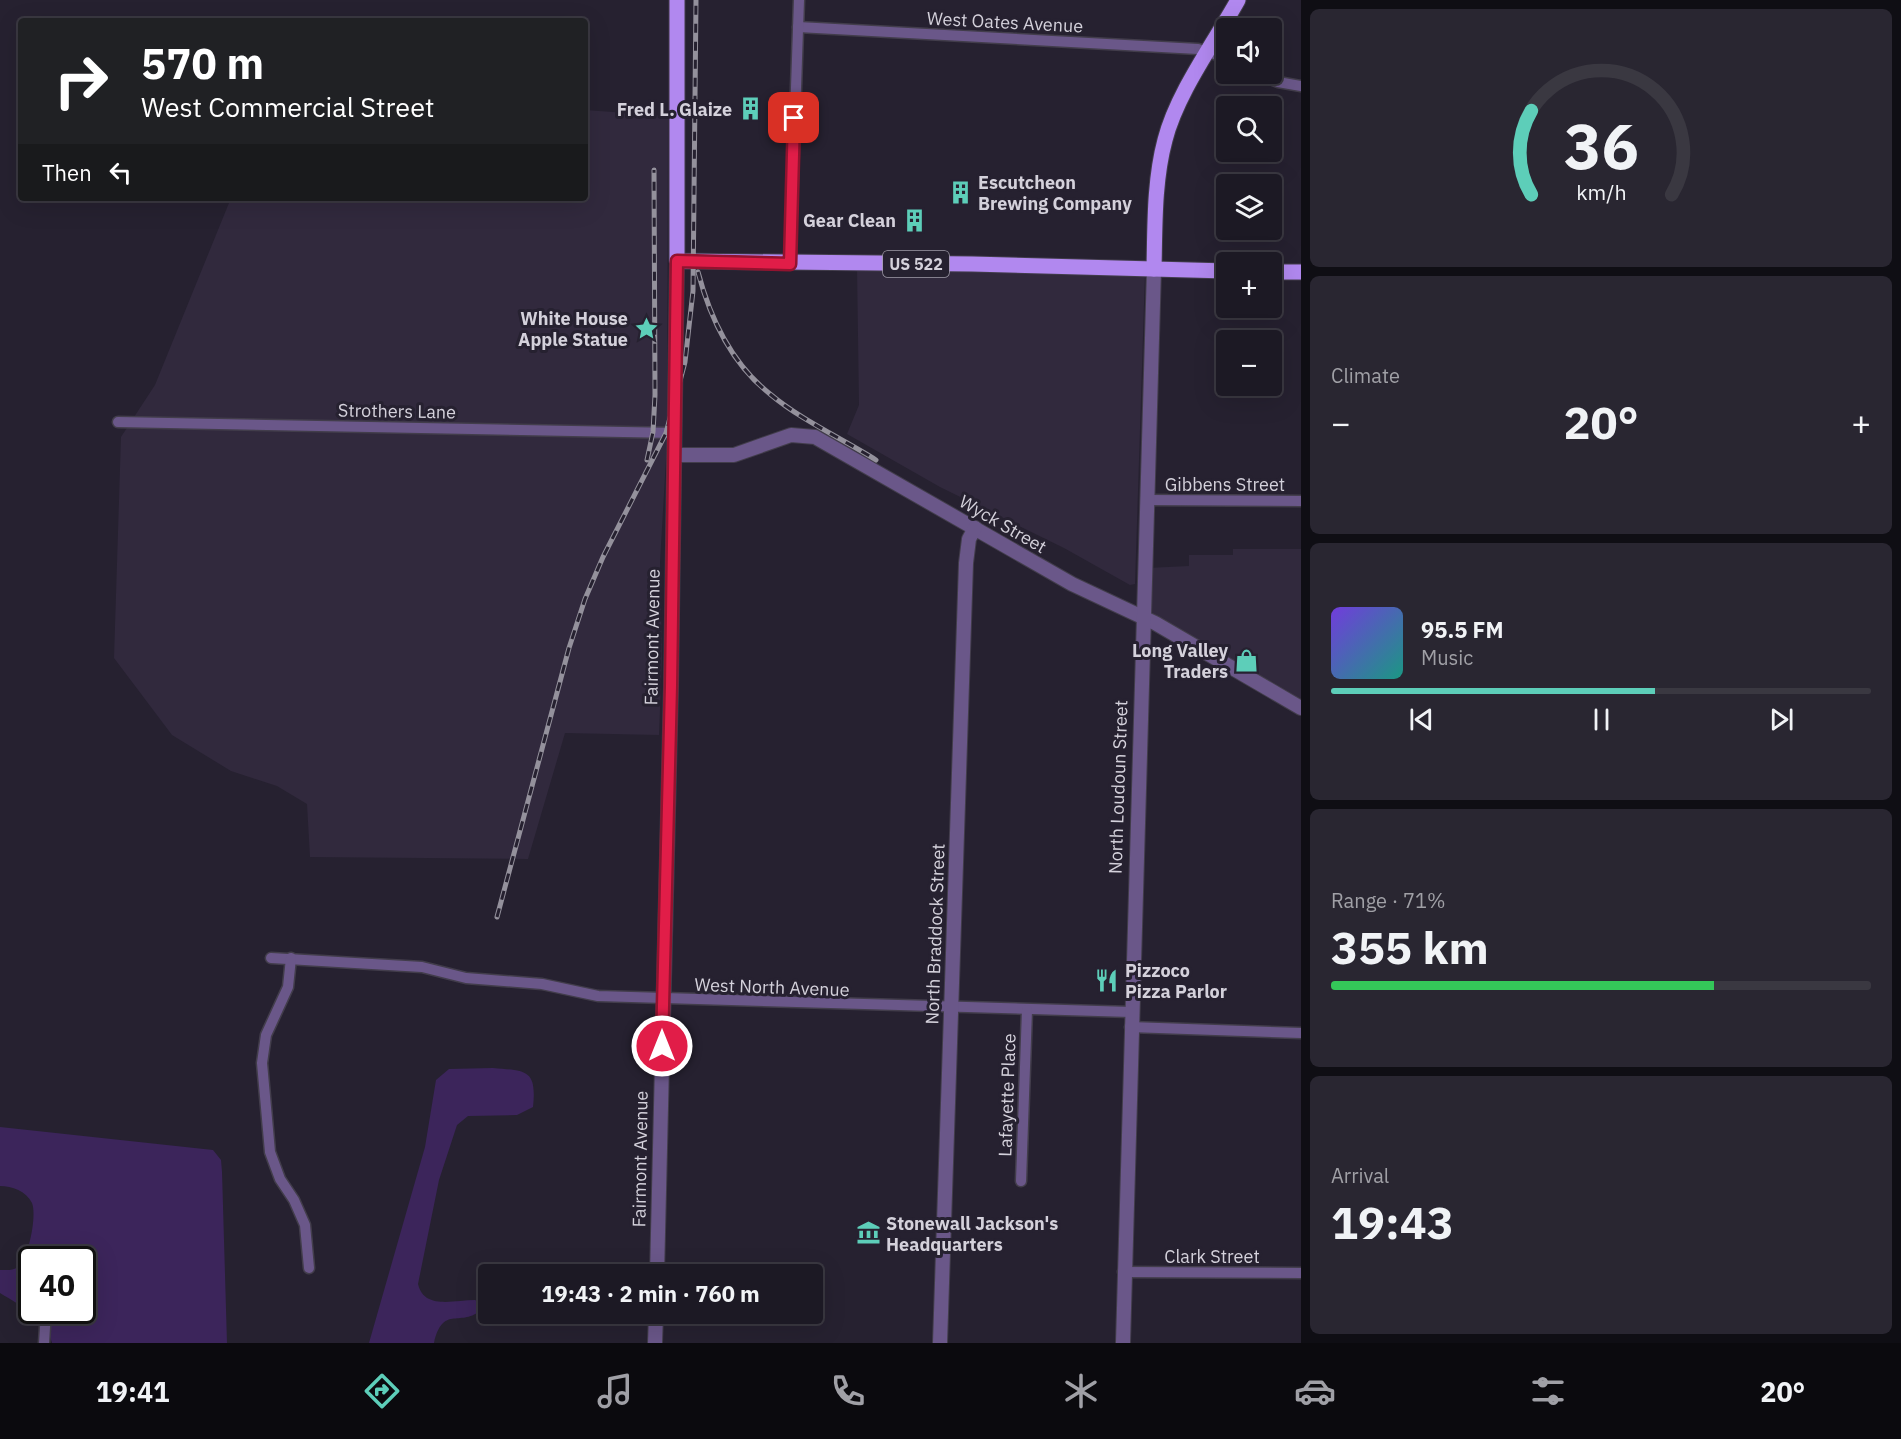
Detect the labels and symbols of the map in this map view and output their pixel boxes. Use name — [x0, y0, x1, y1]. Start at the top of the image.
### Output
street label: West Oates Avenue — [926, 6, 1084, 38]
pin — [768, 92, 819, 143]
building icon: Fred L. Glaize — [737, 96, 763, 122]
place label: Fred L. Glaize — [617, 98, 732, 121]
place label: Escutcheon Brewing Company — [978, 171, 1132, 215]
building icon: Escutcheon Brewing Company — [947, 179, 973, 205]
building icon: Gear Clean — [901, 207, 927, 233]
place label: Gear Clean — [803, 209, 896, 232]
road number: US 522 — [883, 251, 949, 277]
place label: White House Apple Statue — [518, 307, 628, 351]
place icon: White House Apple Statue — [633, 315, 659, 341]
street label: Strothers Lane — [338, 398, 456, 424]
street label: Gibbens Street — [1165, 473, 1285, 496]
street label: Wyck Street — [955, 490, 1051, 558]
street label: Fairmont Avenue — [639, 568, 665, 706]
place label: Long Valley Traders — [1132, 639, 1228, 683]
shop icon: Long Valley Traders — [1233, 647, 1259, 673]
street label: North Loudoun Street — [1103, 700, 1133, 874]
street label: North Braddock Street — [920, 843, 950, 1025]
place label: Pizzoco Pizza Parlor — [1125, 959, 1227, 1003]
restaurant icon: Pizzoco Pizza Parlor — [1094, 967, 1120, 993]
street label: West North Avenue — [694, 973, 850, 1001]
position arrow — [630, 1014, 694, 1078]
street label: Lafayette Place — [993, 1033, 1021, 1157]
street label: Fairmont Avenue — [627, 1090, 653, 1228]
place label: Stonewall Jackson's Headquarters — [886, 1212, 1058, 1256]
museum icon: Stonewall Jackson's Headquarters — [855, 1220, 881, 1246]
street label: Clark Street — [1164, 1245, 1260, 1268]
speed limit sign: 40 — [18, 1246, 96, 1324]

